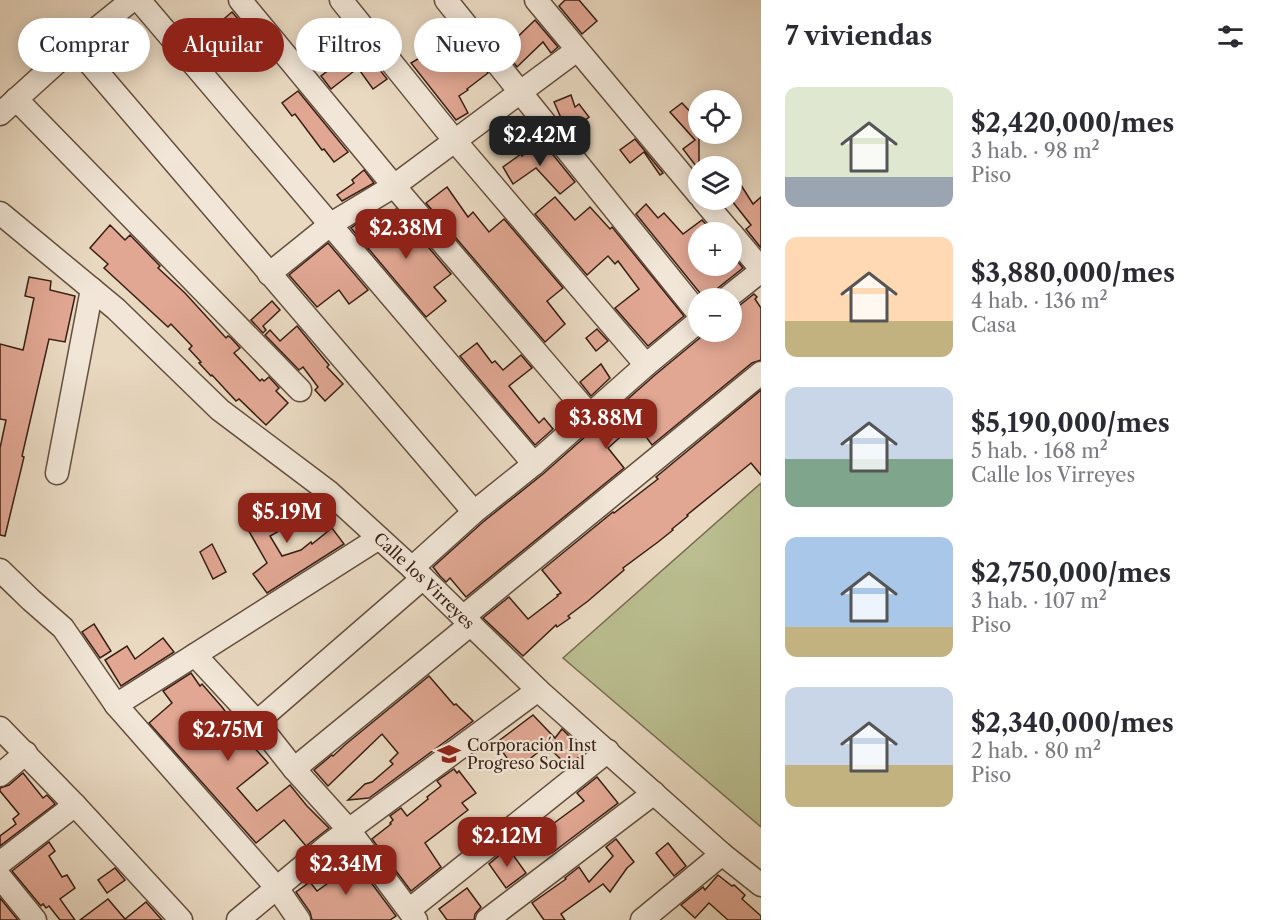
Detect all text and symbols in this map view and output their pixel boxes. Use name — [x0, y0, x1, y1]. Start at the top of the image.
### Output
chip: Comprar — [18, 18, 150, 72]
chip: Alquilar — [162, 18, 284, 72]
chip: Filtros — [296, 18, 402, 72]
chip: Nuevo — [414, 18, 521, 72]
text: 7 viviendas — [785, 20, 932, 52]
icon: filters — [1214, 20, 1247, 53]
map controls — [688, 90, 742, 342]
button: locate — [688, 90, 742, 144]
text: $2,420,000/mes — [971, 107, 1174, 139]
icon: home — [833, 111, 905, 183]
pin: $2.42M — [491, 116, 589, 167]
text: $2.42M — [503, 123, 577, 147]
text: 3 hab. · 98 m² — [971, 139, 1100, 163]
button: layers — [688, 156, 742, 210]
text: Piso — [971, 163, 1011, 187]
pin: $2.38M — [357, 209, 455, 260]
text: $2.38M — [369, 216, 443, 240]
button: + — [688, 222, 742, 276]
text: $3,880,000/mes — [971, 257, 1175, 289]
icon: home — [833, 261, 905, 333]
button: − — [688, 288, 742, 342]
text: 4 hab. · 136 m² — [971, 289, 1108, 313]
text: Casa — [971, 313, 1016, 337]
pin: $3.88M — [557, 399, 655, 450]
text: $3.88M — [569, 406, 643, 430]
text: $5,190,000/mes — [971, 407, 1170, 439]
icon: home — [833, 411, 905, 483]
text: 5 hab. · 168 m² — [971, 439, 1108, 463]
text: Calle los Virreyes — [971, 463, 1135, 487]
pin: $5.19M — [238, 493, 336, 544]
text: $5.19M — [252, 500, 322, 524]
street label: Calle los Virreyes — [370, 528, 479, 633]
text: $2,750,000/mes — [971, 557, 1171, 589]
icon: home — [833, 561, 905, 633]
text: 3 hab. · 107 m² — [971, 589, 1107, 613]
text: Piso — [971, 613, 1011, 637]
text: $2,340,000/mes — [971, 707, 1174, 739]
pin: $2.75M — [179, 711, 277, 762]
icon: home — [833, 711, 905, 783]
text: $2.75M — [193, 718, 263, 742]
place label: Corporación Inst Progreso Social — [467, 735, 597, 773]
text: 2 hab. · 80 m² — [971, 739, 1101, 763]
school or university icon: Corporación Inst Progreso Social — [436, 741, 462, 767]
text: Piso — [971, 763, 1011, 787]
pin: $2.12M — [458, 817, 556, 868]
text: $2.12M — [472, 824, 542, 848]
pin: $2.34M — [297, 845, 395, 896]
text: $2.34M — [310, 852, 382, 876]

